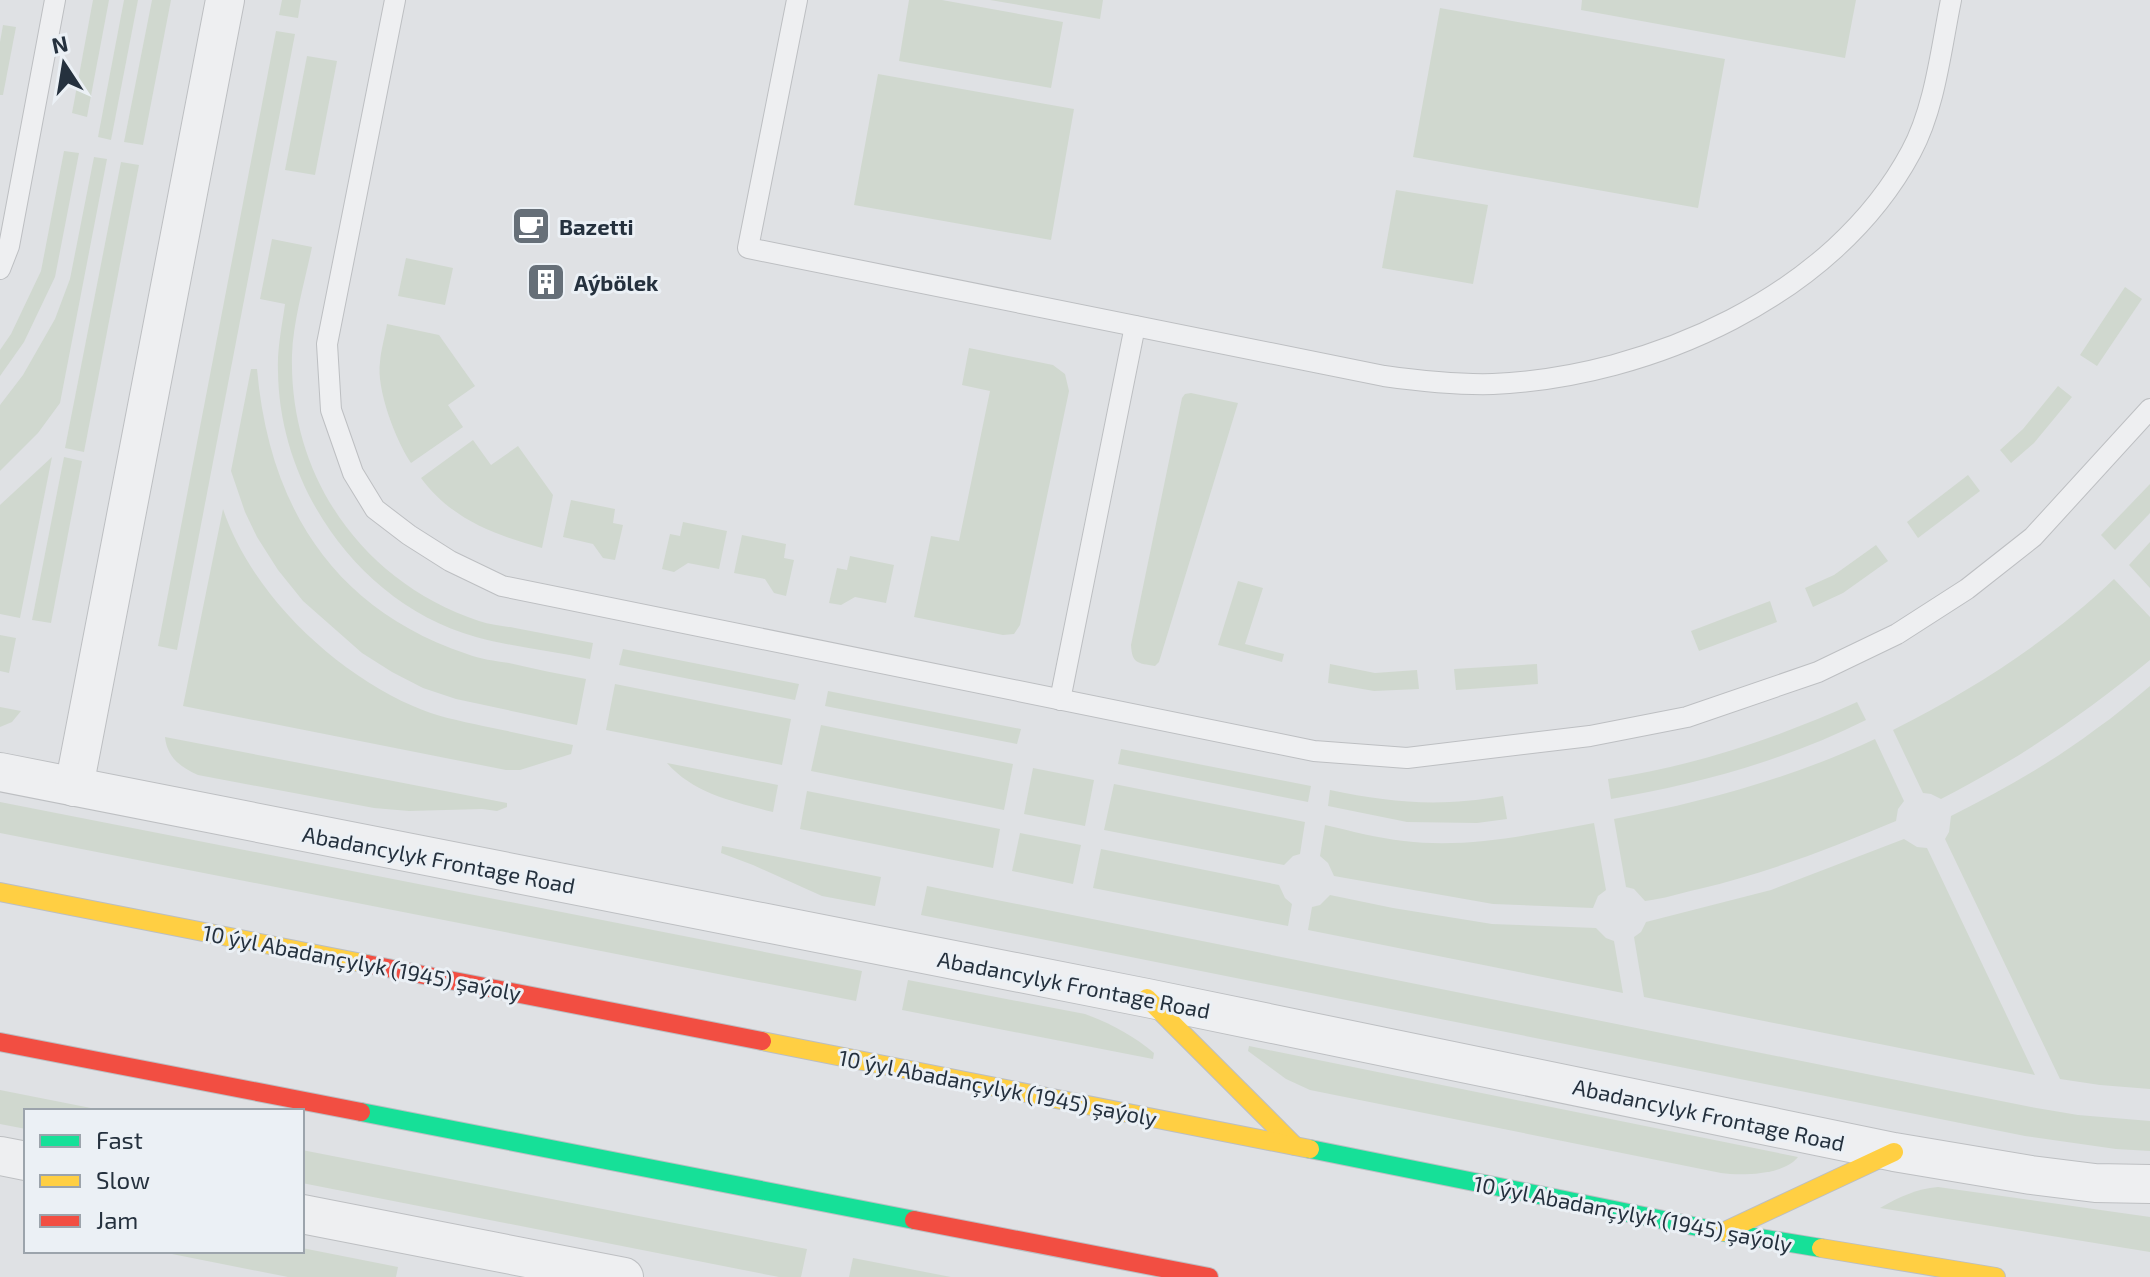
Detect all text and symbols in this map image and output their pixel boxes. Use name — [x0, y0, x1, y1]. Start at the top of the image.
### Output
north arrow — [24, 24, 104, 104]
text: N — [49, 29, 70, 58]
cafe icon: Bazetti — [510, 205, 552, 247]
place label: Bazetti — [559, 213, 634, 239]
building icon: Aýbölek — [525, 261, 567, 303]
place label: Aýbölek — [574, 269, 659, 296]
street label: Abadancylyk Frontage Road — [301, 820, 577, 898]
street label: 10 ýyl Abadançylyk (1945) şaýoly — [200, 918, 524, 1008]
street label: Abadancylyk Frontage Road — [936, 945, 1212, 1023]
street label: 10 ýyl Abadançylyk (1945) şaýoly — [836, 1043, 1160, 1133]
street label: Abadancylyk Frontage Road — [1571, 1072, 1847, 1156]
legend — [24, 1109, 304, 1253]
text: Fast — [96, 1125, 143, 1154]
text: Slow — [96, 1165, 150, 1194]
street label: 10 ýyl Abadançylyk (1945) şaýoly — [1471, 1169, 1795, 1259]
text: Jam — [96, 1205, 138, 1234]

